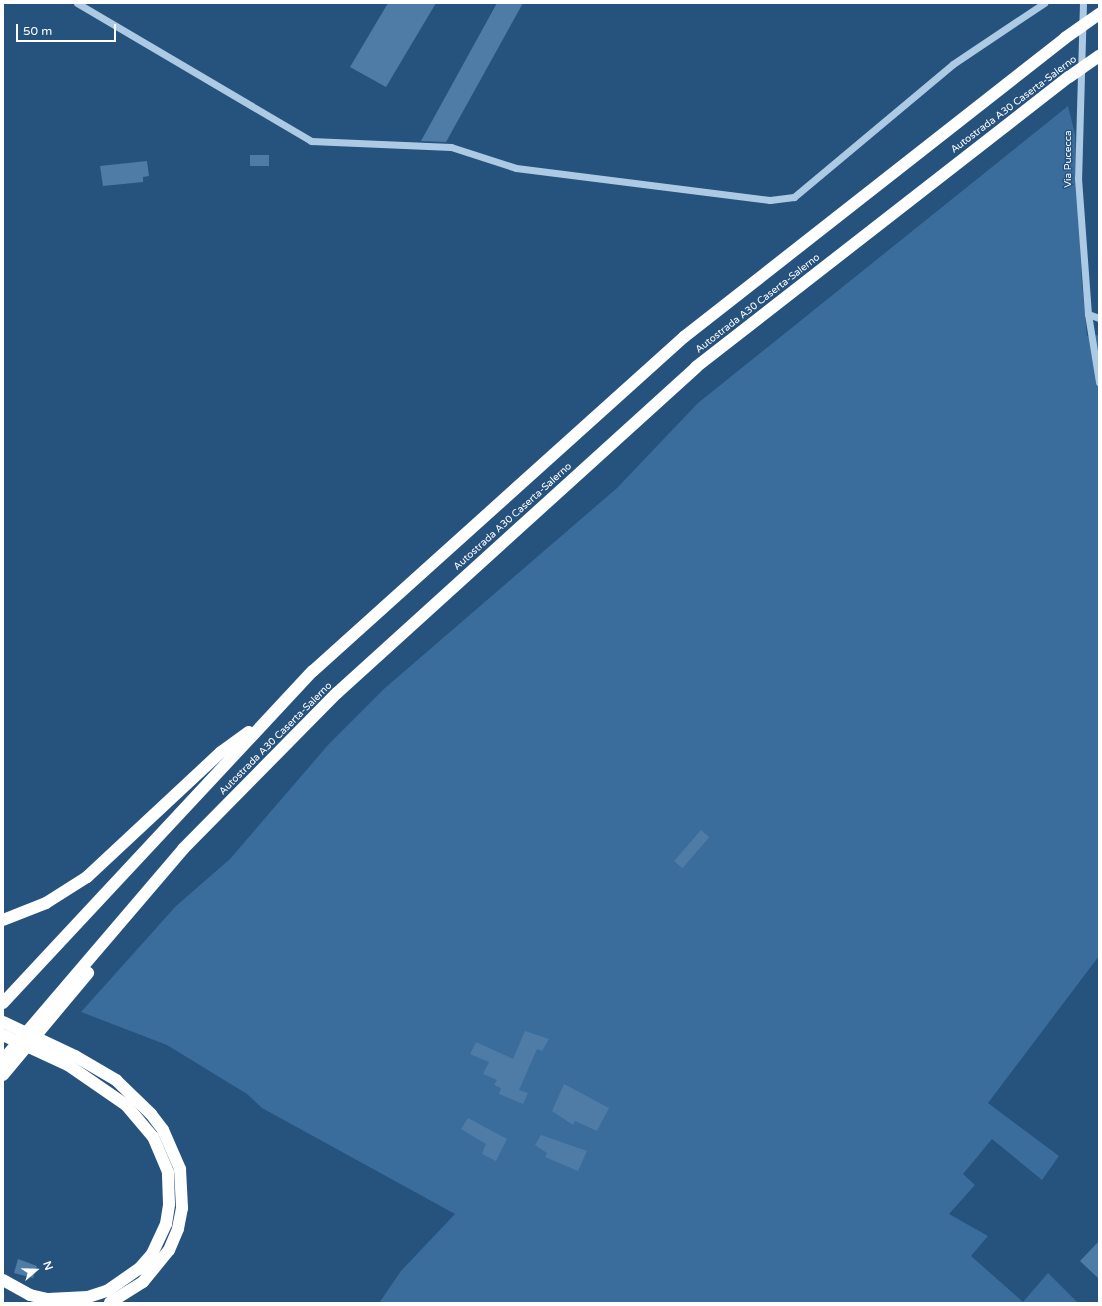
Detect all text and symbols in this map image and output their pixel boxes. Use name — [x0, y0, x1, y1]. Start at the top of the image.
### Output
scale bar — [18, 16, 118, 42]
text: 50 m — [23, 24, 52, 38]
street label: Autostrada A30 Caserta-Salerno — [949, 54, 1079, 156]
street label: Via Pucecca — [1063, 130, 1075, 188]
street label: Autostrada A30 Caserta-Salerno — [693, 252, 823, 356]
street label: Autostrada A30 Caserta-Salerno — [452, 461, 574, 573]
street label: Autostrada A30 Caserta-Salerno — [217, 680, 335, 798]
north arrow — [16, 1250, 56, 1290]
text: N — [40, 1259, 55, 1272]

